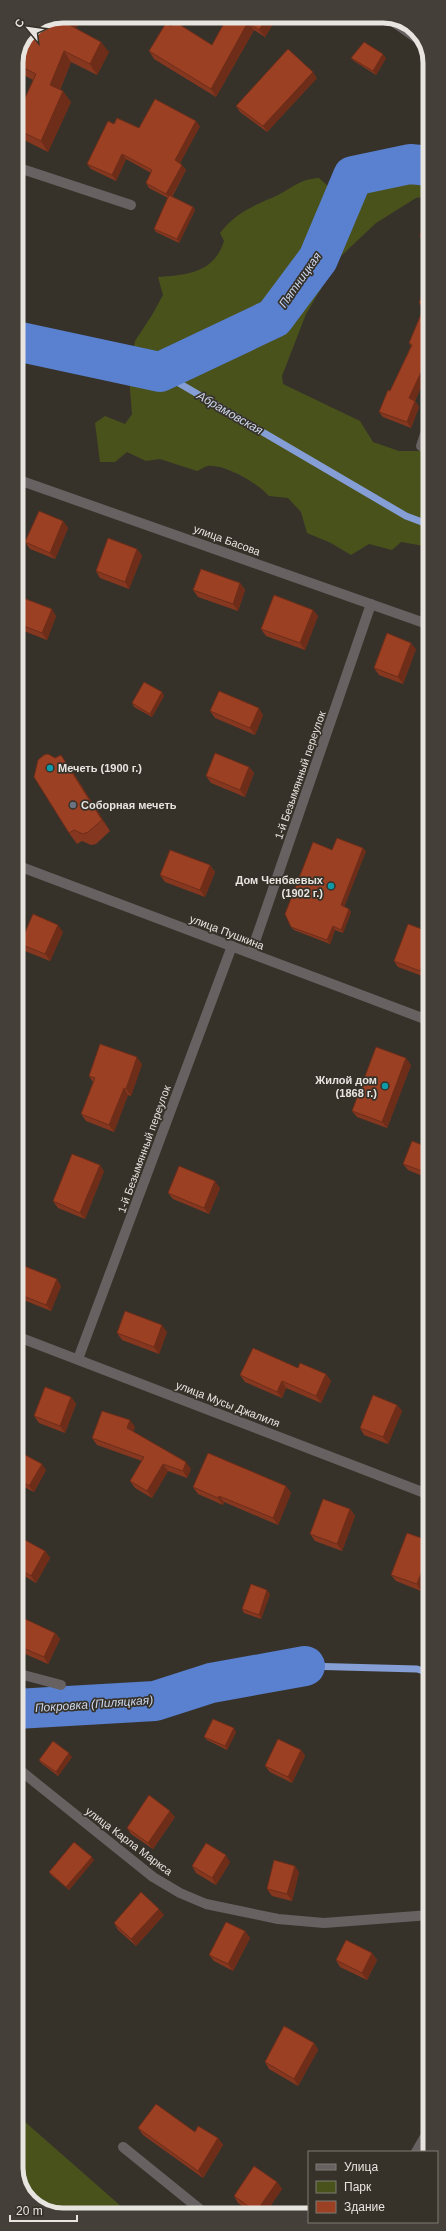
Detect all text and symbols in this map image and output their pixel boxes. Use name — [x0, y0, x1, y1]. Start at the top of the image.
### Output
north arrow — [8, 8, 48, 48]
text: С — [12, 17, 26, 30]
water label: Пятницкая — [276, 249, 324, 310]
water label: Абрамовская — [194, 388, 266, 438]
street label: улица Басова — [192, 522, 263, 558]
street label: 1-й Безымянный переулок — [272, 709, 328, 841]
place label: Мечеть (1900 г.) — [58, 762, 142, 774]
marker: Мечеть (1900 г.) — [45, 763, 55, 773]
place label: Соборная мечеть — [81, 799, 177, 811]
marker: Соборная мечеть — [68, 800, 78, 810]
place label: Дом Ченбаевых (1902 г.) — [235, 874, 324, 899]
marker: Дом Ченбаевых (1902 г.) — [326, 881, 336, 891]
street label: улица Пушкина — [188, 912, 267, 952]
place label: Жилой дом (1868 г.) — [314, 1074, 377, 1099]
marker: Жилой дом (1868 г.) — [380, 1081, 390, 1091]
street label: 1-й Безымянный переулок — [115, 1083, 173, 1214]
street label: улица Мусы Джалиля — [174, 1379, 282, 1429]
water label: Покровка (Пиляцкая) — [34, 1693, 154, 1715]
street label: улица Карла Маркса — [83, 1805, 175, 1878]
legend — [308, 2151, 438, 2223]
text: Улица — [344, 2160, 378, 2174]
text: Парк — [344, 2180, 372, 2194]
scale bar — [10, 2197, 77, 2223]
text: Здание — [344, 2200, 385, 2214]
text: 20 m — [16, 2204, 43, 2218]

